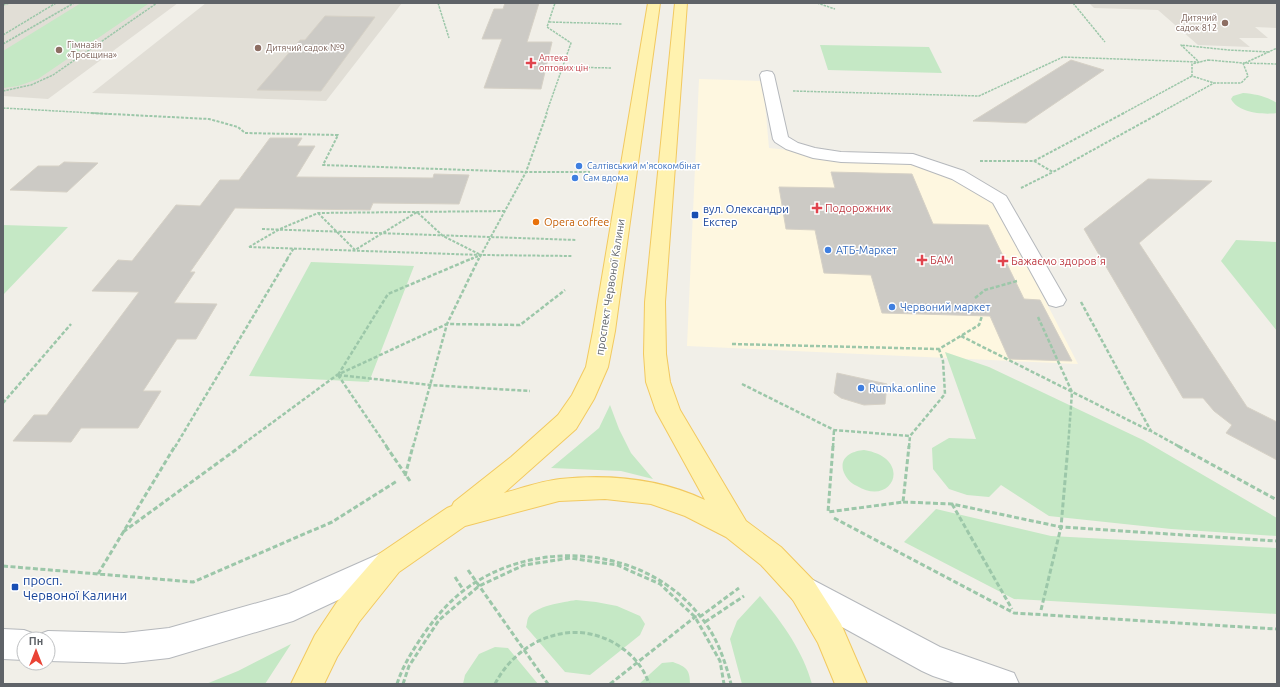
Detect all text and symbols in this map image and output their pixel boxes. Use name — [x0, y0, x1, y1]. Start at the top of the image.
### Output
place label: Дитячий садок 812 — [1176, 13, 1217, 33]
marker: Дитячий садок 812 — [1220, 18, 1230, 28]
place label: Гімназія «Троєщина» — [67, 40, 117, 60]
marker: Дитячий садок №9 — [253, 43, 263, 53]
place label: Дитячий садок №9 — [266, 43, 345, 53]
marker: Гімназія «Троєщина» — [54, 45, 64, 55]
place label: Аптека оптових цін — [539, 53, 588, 73]
marker: Аптека оптових цін — [526, 58, 536, 68]
marker: Салтівський м'ясокомбінат — [574, 161, 584, 171]
place label: Салтівський м'ясокомбінат — [587, 161, 700, 171]
marker: Сам вдома — [570, 173, 580, 183]
place label: Сам вдома — [583, 173, 628, 183]
place label: Подорожник — [825, 202, 892, 214]
place label: вул. Олександри Екстер — [703, 203, 789, 228]
marker: Подорожник — [812, 203, 822, 213]
marker: вул. Олександри Екстер — [690, 210, 700, 220]
place label: Opera coffee — [544, 216, 609, 228]
marker: Opera coffee — [531, 217, 541, 227]
street label: проспект Червоної Калини — [593, 218, 627, 356]
place label: АТБ-Маркет — [836, 244, 897, 256]
marker: АТБ-Маркет — [823, 245, 833, 255]
place label: БАМ — [930, 254, 954, 266]
marker: БАМ — [917, 255, 927, 265]
place label: Бажаємо здоровʼя — [1011, 255, 1106, 267]
marker: Бажаємо здоровʼя — [998, 256, 1008, 266]
place label: Червоний маркет — [900, 301, 990, 313]
marker: Червоний маркет — [887, 302, 897, 312]
place label: Rumka.online — [869, 382, 936, 394]
marker: Rumka.online — [856, 383, 866, 393]
place label: просп. Червоної Калини — [23, 573, 127, 602]
marker: просп. Червоної Калини — [10, 582, 20, 592]
north arrow — [16, 631, 56, 671]
text: Пн — [29, 635, 43, 647]

